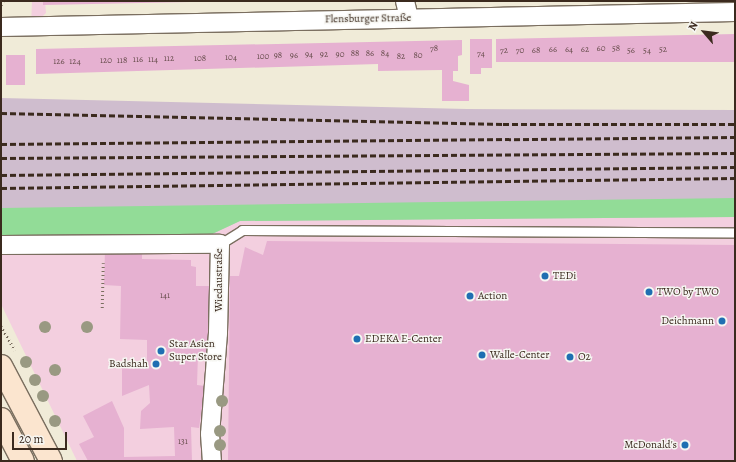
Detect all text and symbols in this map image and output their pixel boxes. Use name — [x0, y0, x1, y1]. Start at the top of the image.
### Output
street label: Flensburger Straße — [325, 12, 411, 26]
north arrow — [684, 12, 724, 52]
text: N — [684, 19, 701, 33]
house number: 78 — [430, 43, 438, 53]
house number: 60 — [597, 43, 605, 53]
house number: 58 — [612, 43, 620, 53]
house number: 66 — [549, 44, 557, 54]
house number: 64 — [565, 44, 573, 54]
house number: 62 — [581, 44, 589, 54]
house number: 52 — [659, 44, 667, 54]
house number: 72 — [500, 45, 508, 55]
house number: 70 — [516, 45, 524, 55]
house number: 68 — [532, 45, 540, 55]
house number: 56 — [627, 45, 635, 55]
house number: 54 — [643, 45, 651, 55]
house number: 88 — [351, 48, 359, 58]
house number: 86 — [366, 48, 374, 58]
house number: 84 — [381, 48, 389, 58]
house number: 74 — [477, 48, 485, 58]
house number: 94 — [305, 49, 313, 59]
house number: 92 — [320, 49, 328, 59]
house number: 90 — [336, 49, 344, 59]
house number: 98 — [274, 50, 282, 60]
house number: 96 — [290, 50, 298, 60]
house number: 80 — [413, 50, 423, 60]
house number: 100 — [257, 51, 269, 61]
house number: 82 — [397, 51, 405, 61]
house number: 104 — [225, 52, 237, 62]
house number: 112 — [164, 53, 174, 63]
house number: 108 — [194, 53, 206, 63]
house number: 116 — [133, 54, 143, 64]
house number: 114 — [148, 54, 158, 64]
house number: 120 — [100, 55, 112, 65]
house number: 118 — [117, 55, 127, 65]
house number: 126 — [53, 56, 65, 66]
house number: 124 — [69, 56, 81, 66]
street label: Wiedaustraße — [212, 248, 226, 312]
place label: TEDi — [553, 269, 576, 283]
marker: TEDi — [540, 271, 550, 281]
place label: TWO by TWO — [657, 285, 719, 299]
marker: TWO by TWO — [644, 287, 654, 297]
place label: Action — [478, 289, 507, 303]
house number: 141 — [160, 290, 170, 300]
marker: Action — [465, 291, 475, 301]
place label: Deichmann — [661, 314, 714, 328]
marker: Deichmann — [717, 316, 727, 326]
place label: EDEKA E-Center — [365, 332, 442, 346]
marker: EDEKA E-Center — [352, 334, 362, 344]
place label: Star Asien Super Store — [169, 338, 222, 364]
marker: Star Asien Super Store — [156, 346, 166, 356]
place label: Walle-Center — [490, 348, 549, 362]
marker: Walle-Center — [477, 350, 487, 360]
place label: O2 — [578, 350, 591, 364]
marker: O2 — [565, 352, 575, 362]
place label: Badshah — [109, 357, 148, 371]
marker: Badshah — [151, 359, 161, 369]
scale bar — [14, 424, 69, 450]
text: 20 m — [19, 431, 43, 447]
house number: 131 — [178, 436, 188, 446]
place label: McDonald's — [624, 438, 677, 452]
marker: McDonald's — [680, 440, 690, 450]

